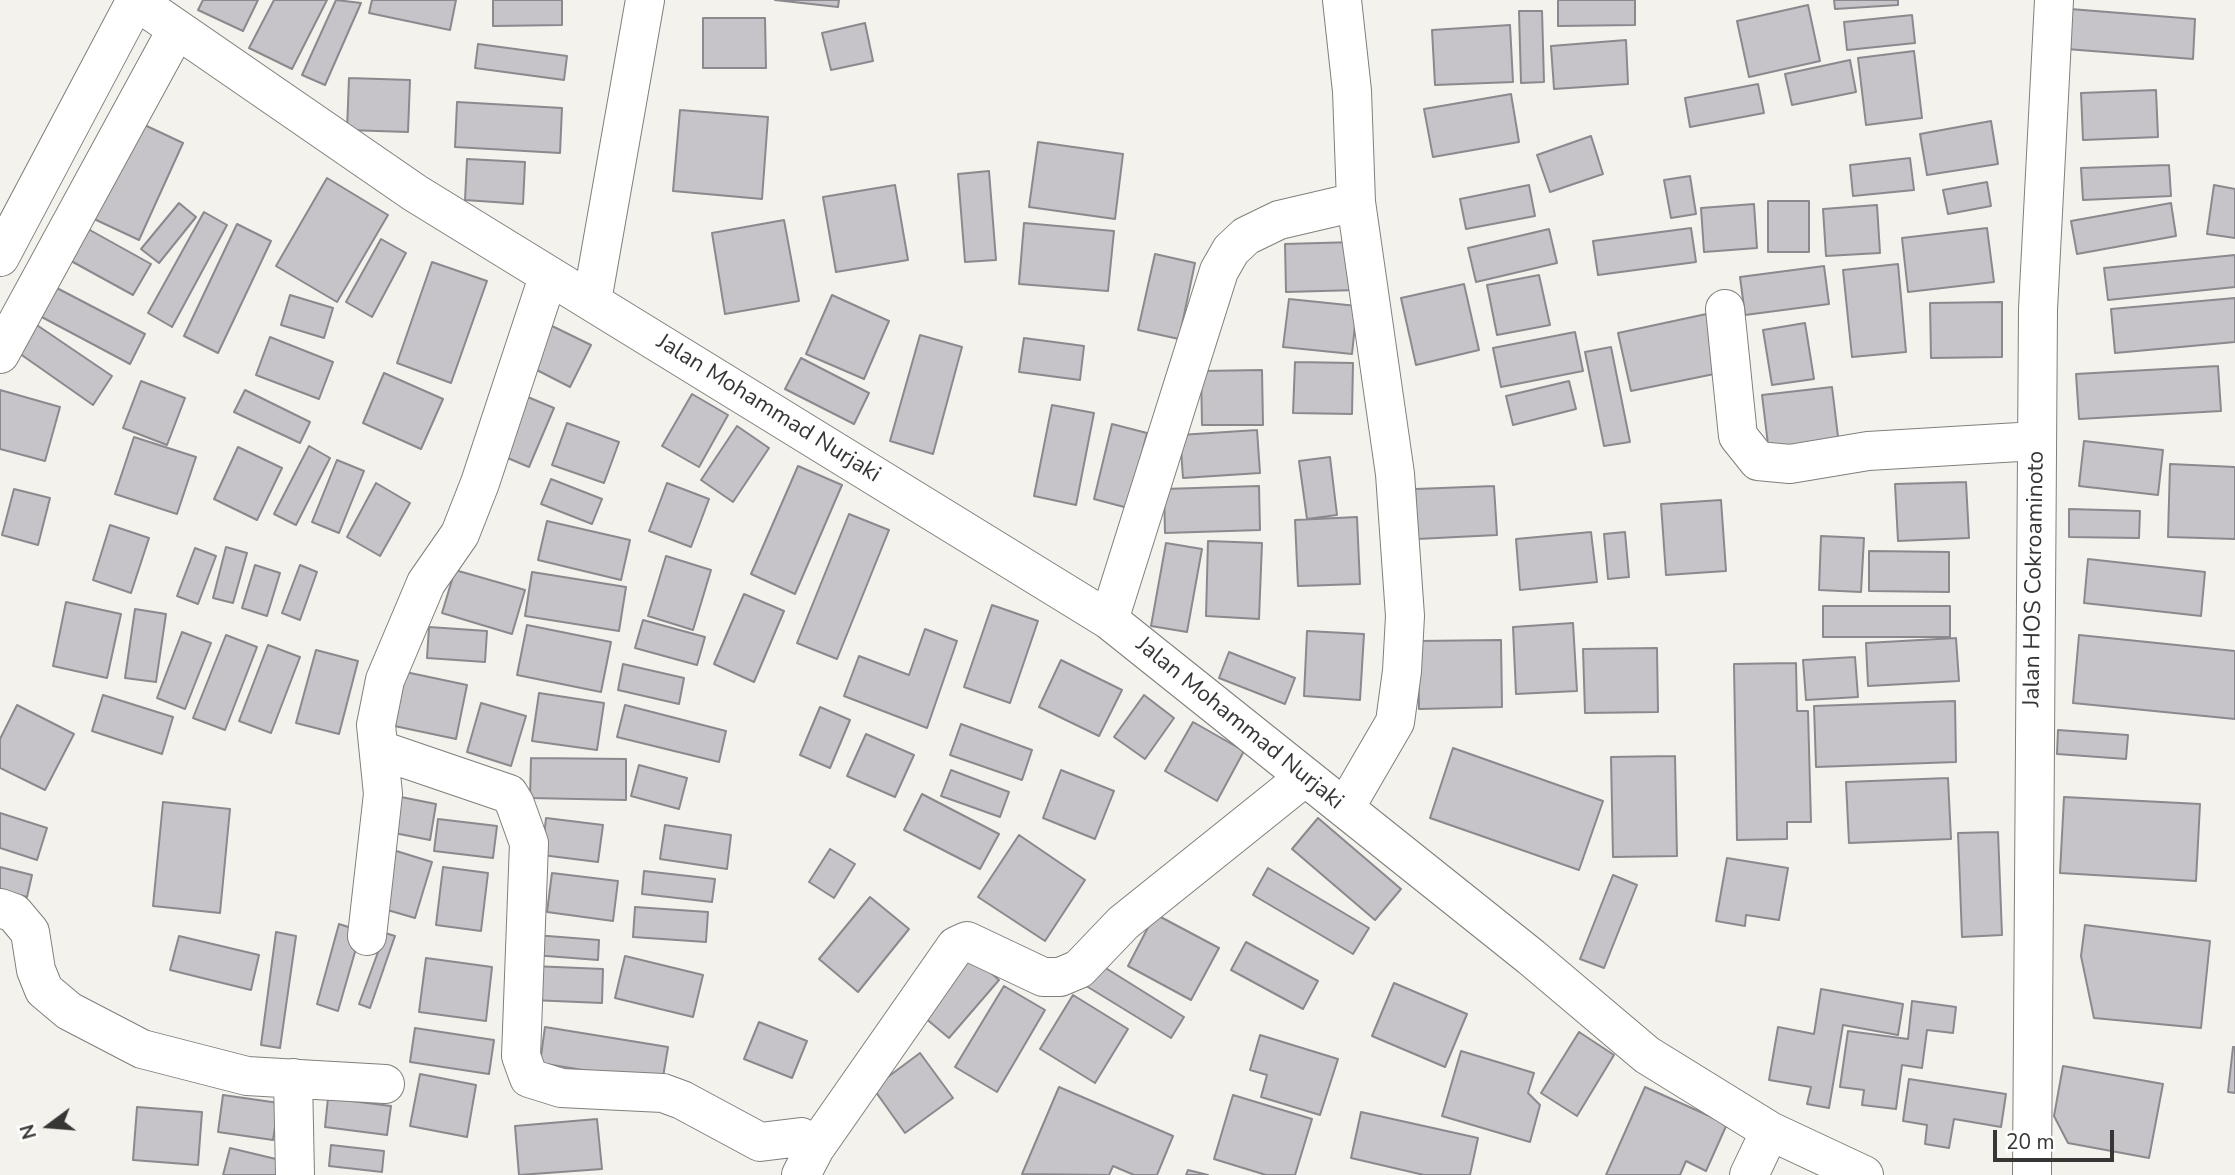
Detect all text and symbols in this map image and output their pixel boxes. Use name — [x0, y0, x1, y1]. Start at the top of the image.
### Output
street label: Jalan Mohammad Nurjaki — [651, 329, 885, 489]
street label: Jalan HOS Cokroaminoto — [2019, 451, 2051, 707]
street label: Jalan Mohammad Nurjaki — [1130, 632, 1348, 816]
north arrow — [14, 1091, 84, 1161]
scale bar — [1997, 1116, 2118, 1160]
text: N — [14, 1121, 43, 1142]
text: 20 m — [2006, 1128, 2055, 1156]

